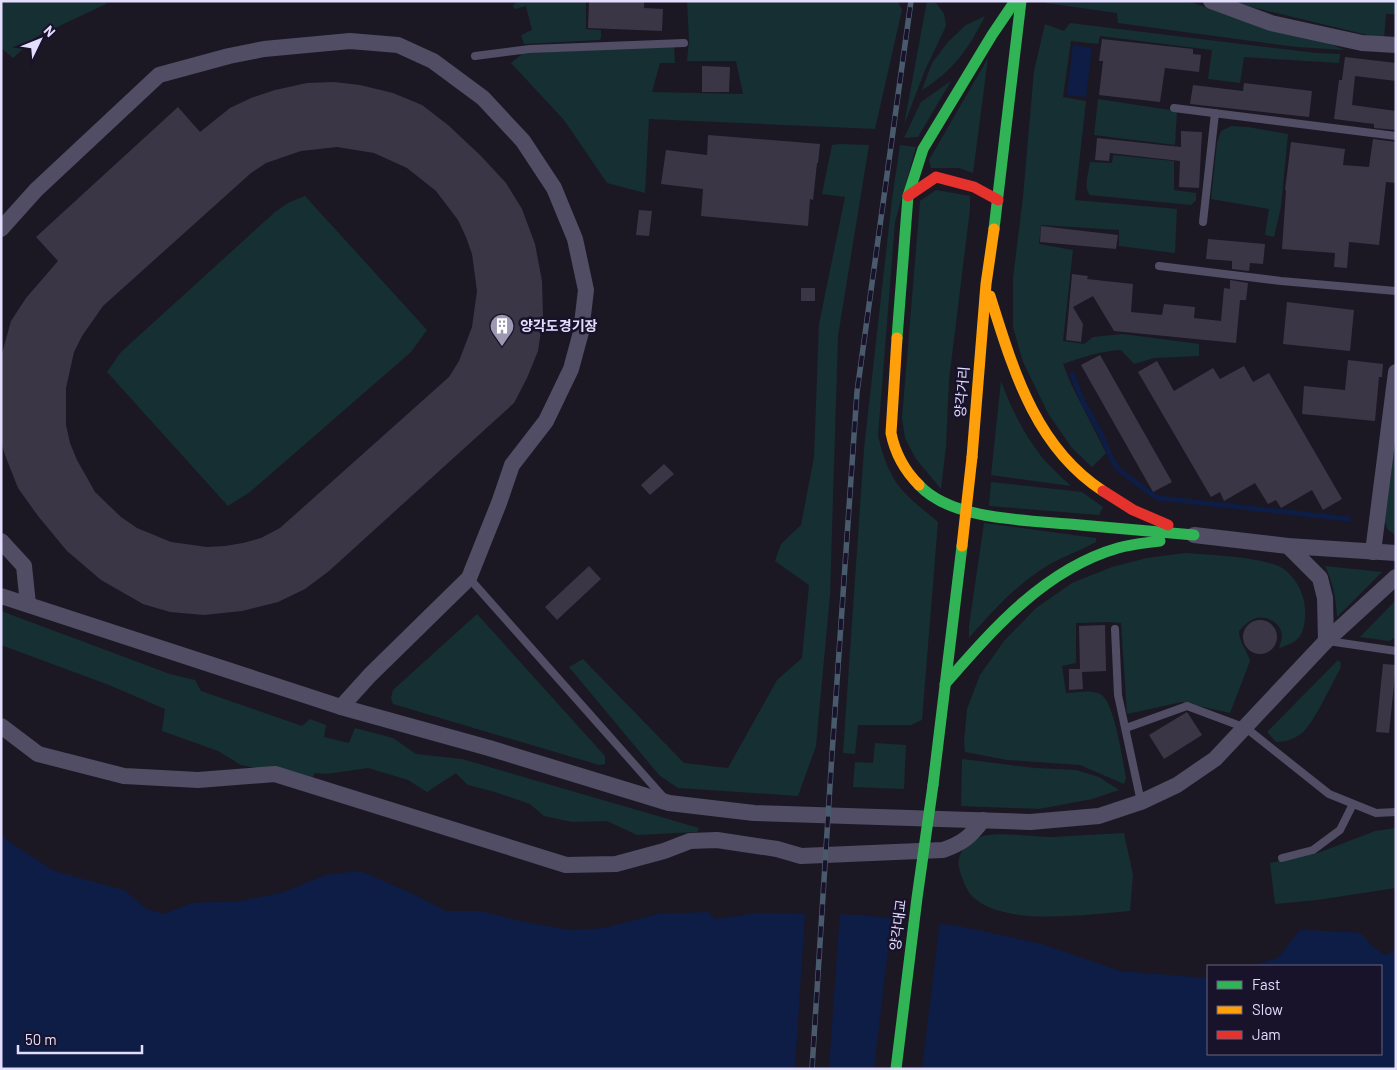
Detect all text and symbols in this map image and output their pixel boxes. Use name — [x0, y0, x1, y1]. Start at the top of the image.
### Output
north arrow — [15, 15, 65, 65]
text: N — [40, 22, 59, 40]
building icon: 양각도경기장 — [489, 313, 515, 347]
place label: 양각도경기장 — [520, 317, 597, 334]
street label: 양각거리 — [951, 366, 972, 418]
street label: 양각대교 — [886, 898, 909, 952]
legend — [1207, 965, 1382, 1055]
text: Fast — [1252, 975, 1280, 993]
text: Slow — [1252, 1000, 1283, 1018]
scale bar — [18, 1022, 141, 1054]
text: Jam — [1252, 1025, 1281, 1043]
text: 50 m — [25, 1030, 57, 1048]

